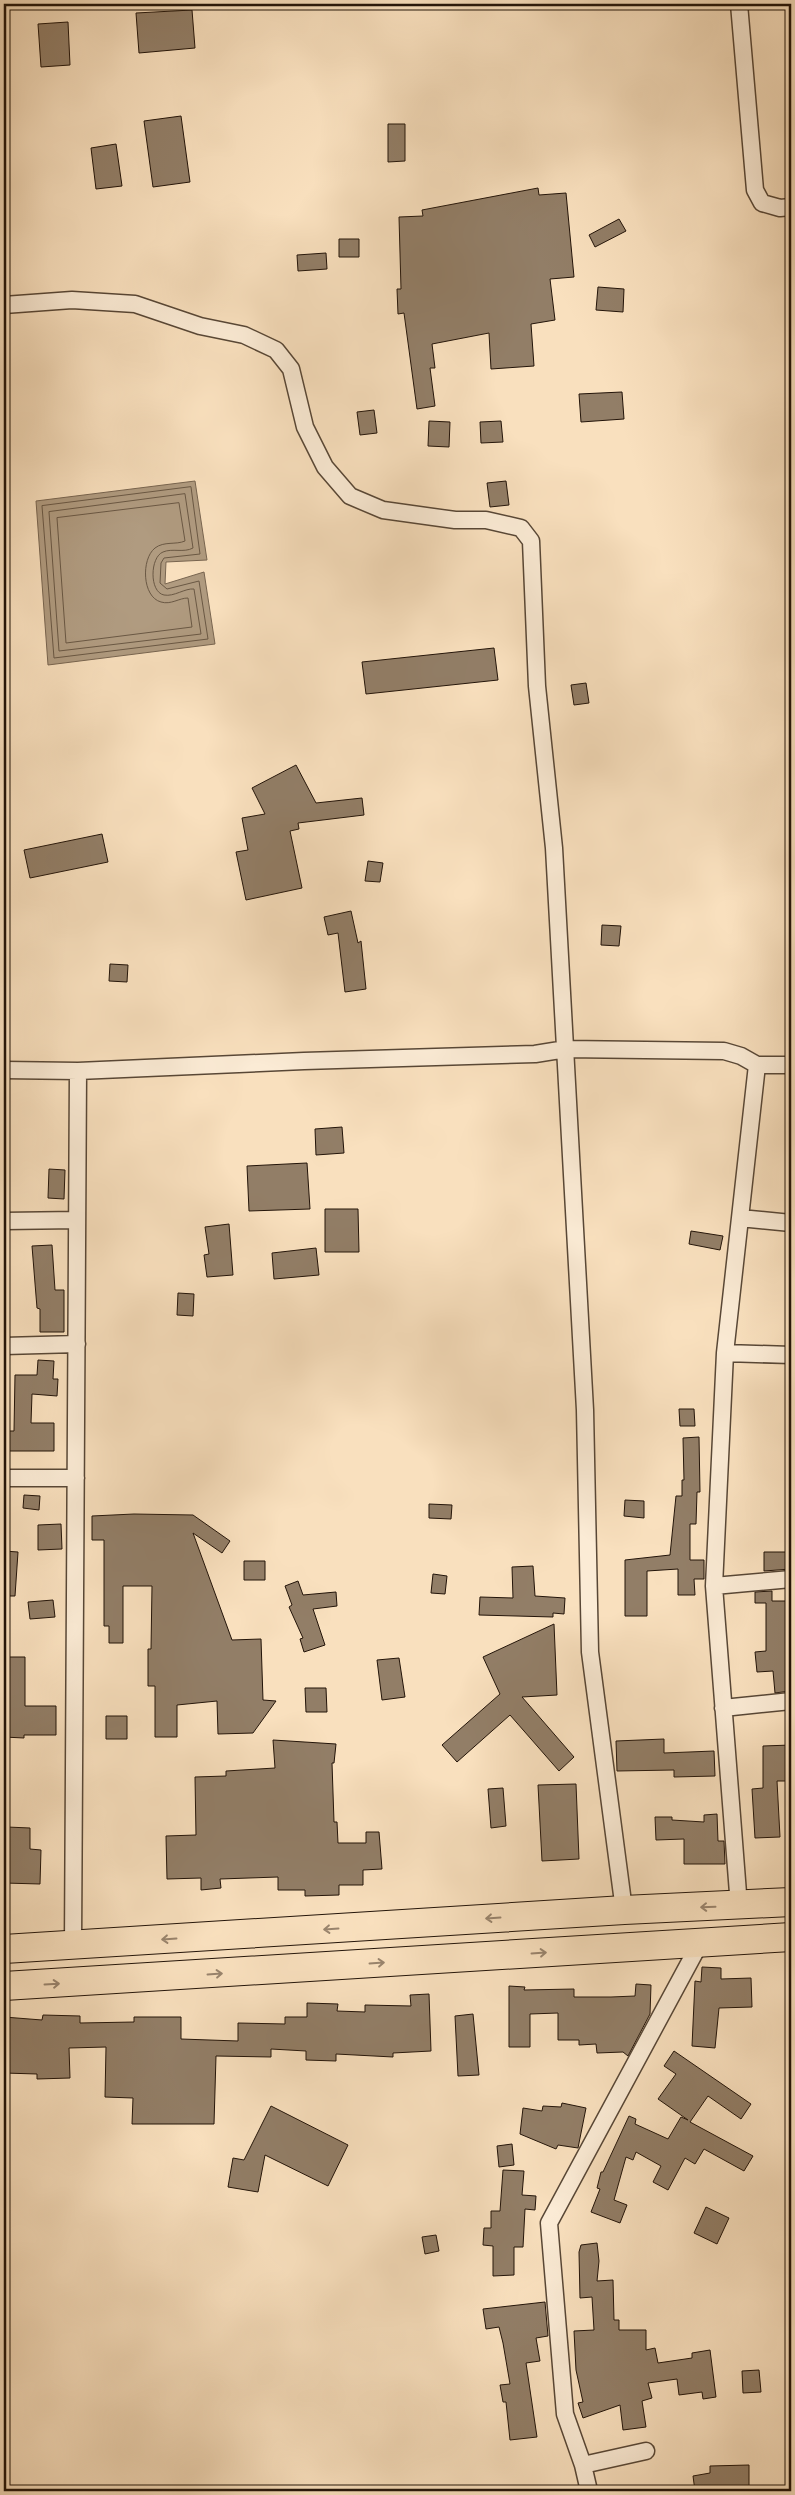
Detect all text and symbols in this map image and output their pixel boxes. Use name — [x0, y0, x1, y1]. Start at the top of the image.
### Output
one-way arrow — [700, 1902, 716, 1911]
one-way arrow — [485, 1914, 501, 1923]
one-way arrow — [323, 1924, 339, 1933]
one-way arrow — [161, 1935, 177, 1944]
one-way arrow — [531, 1949, 547, 1958]
one-way arrow — [369, 1959, 385, 1968]
one-way arrow — [206, 1969, 222, 1978]
one-way arrow — [44, 1979, 60, 1988]

